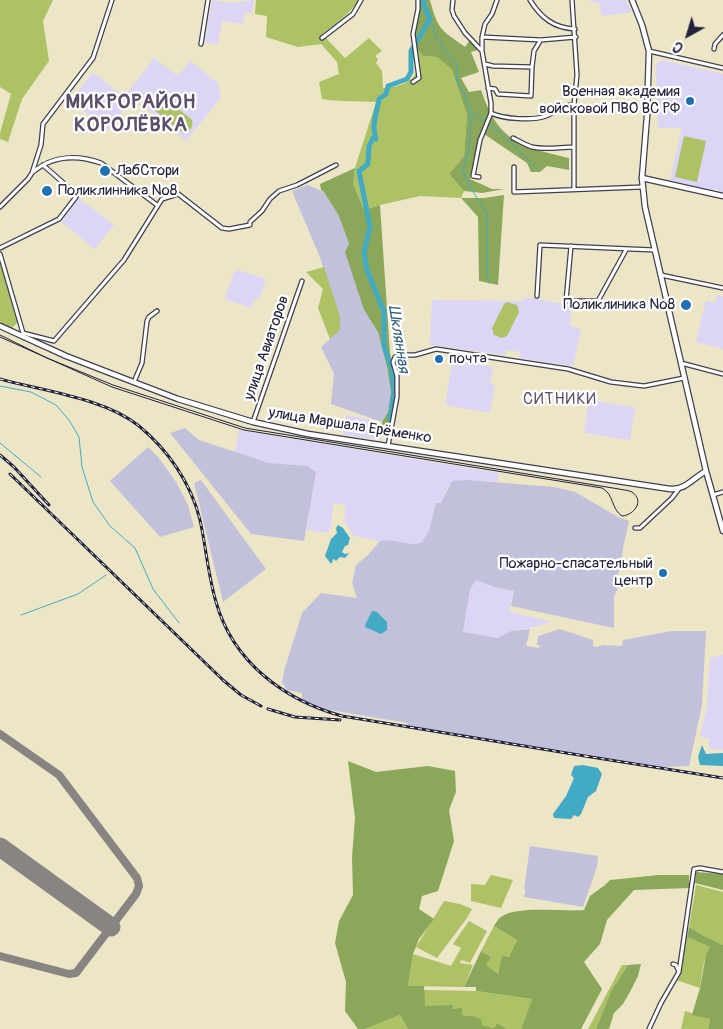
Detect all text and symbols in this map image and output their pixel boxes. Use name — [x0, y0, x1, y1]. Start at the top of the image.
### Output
north arrow — [663, 10, 713, 60]
text: С — [670, 38, 687, 56]
place label: Военная академия войсковой ПВО ВС РФ — [539, 83, 680, 118]
district label: МИКРОРАЙОН КОРОЛЁВКА — [64, 91, 198, 138]
marker: Военная академия войсковой ПВО ВС РФ — [684, 95, 696, 107]
place label: ЛабСтори — [116, 162, 179, 180]
marker: ЛабСтори — [98, 164, 112, 178]
place label: Поликлинника №8 — [58, 182, 177, 200]
marker: Поликлинника №8 — [40, 184, 54, 198]
street label: улица Авиаторов — [241, 293, 293, 403]
place label: Поликлиника №8 — [563, 296, 675, 314]
marker: Поликлиника №8 — [679, 298, 693, 312]
water label: Шклянная — [383, 304, 413, 374]
place label: почта — [449, 350, 487, 368]
marker: почта — [433, 353, 445, 365]
district label: СИТНИКИ — [522, 390, 598, 410]
street label: улица Маршала Ерёменко — [267, 404, 433, 448]
place label: Пожарно-спасательный центр — [500, 555, 653, 590]
marker: Пожарно-спасательный центр — [657, 567, 669, 579]

